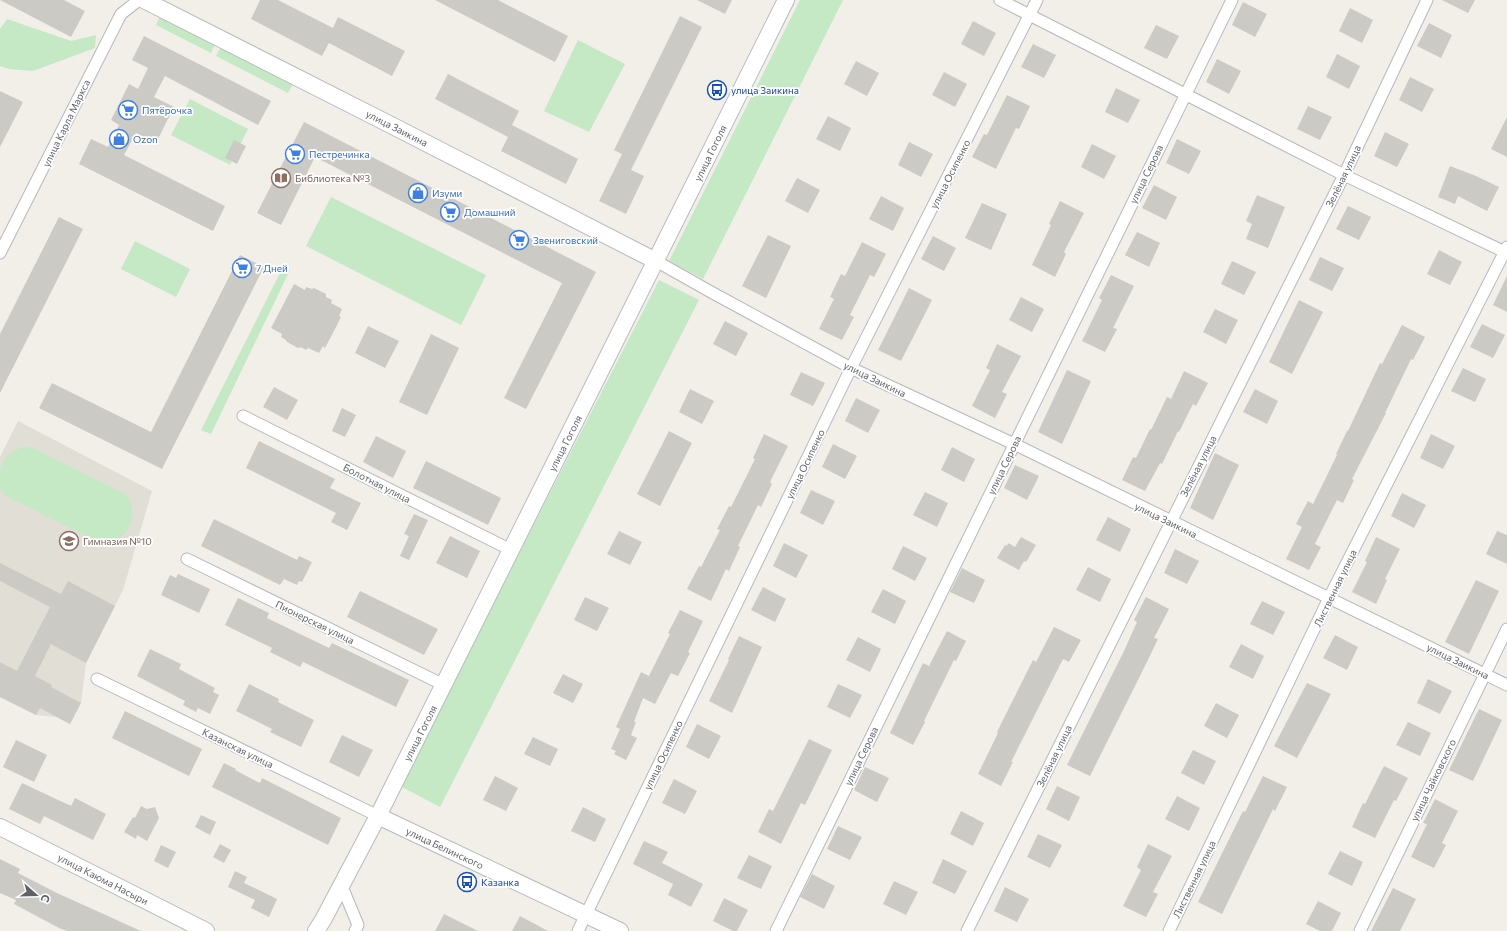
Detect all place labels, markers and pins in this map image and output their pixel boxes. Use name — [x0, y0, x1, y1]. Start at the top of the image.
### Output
bus stop icon: улица Заикина — [706, 79, 728, 101]
place label: улица Заикина — [731, 84, 799, 96]
supermarket icon: Пятёрочка — [117, 99, 139, 121]
place label: Пятёрочка — [142, 104, 192, 116]
shop icon: Ozon — [108, 128, 130, 150]
place label: Ozon — [133, 133, 158, 145]
supermarket icon: Пестречинка — [284, 143, 306, 165]
place label: Пестречинка — [309, 148, 370, 160]
library icon: Библиотека №3 — [270, 167, 292, 189]
place label: Библиотека №3 — [295, 172, 370, 184]
shop icon: Изуми — [407, 182, 429, 204]
place label: Изуми — [432, 187, 462, 199]
supermarket icon: Домашний — [439, 201, 461, 223]
place label: Домашний — [464, 206, 516, 218]
supermarket icon: Звениговский — [508, 229, 530, 251]
place label: Звениговский — [533, 234, 598, 246]
supermarket icon: 7 Дней — [231, 257, 253, 279]
place label: 7 Дней — [256, 262, 288, 274]
school or university icon: Гимназия №10 — [58, 530, 80, 552]
place label: Гимназия №10 — [83, 535, 152, 547]
bus stop icon: Казанка — [456, 871, 478, 893]
place label: Казанка — [481, 876, 519, 888]

